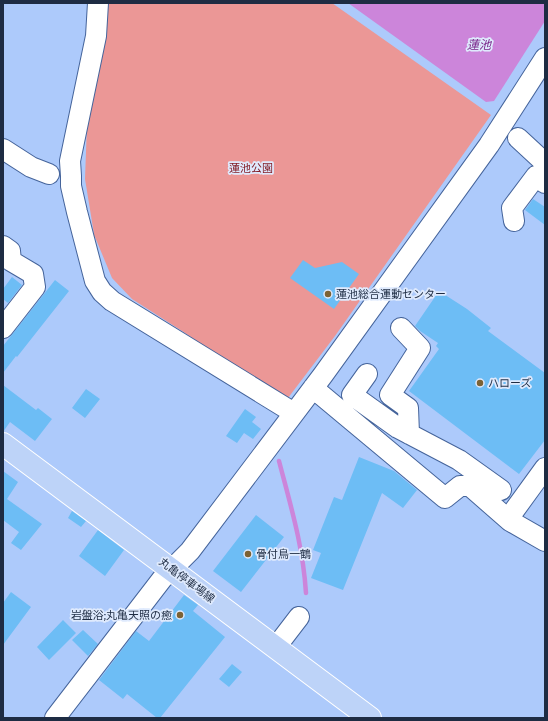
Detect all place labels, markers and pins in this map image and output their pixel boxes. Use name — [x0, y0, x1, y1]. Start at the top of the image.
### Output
place label: 蓮池総合運動センター — [336, 288, 446, 301]
marker: 蓮池総合運動センター — [323, 289, 333, 299]
place label: ハローズ — [488, 377, 531, 390]
marker: ハローズ — [475, 378, 485, 388]
place label: 骨付鳥一鶴 — [256, 548, 311, 561]
marker: 骨付鳥一鶴 — [243, 549, 253, 559]
place label: 岩盤浴;丸亀天照の癒 — [71, 609, 172, 622]
marker: 岩盤浴;丸亀天照の癒 — [175, 610, 185, 620]

